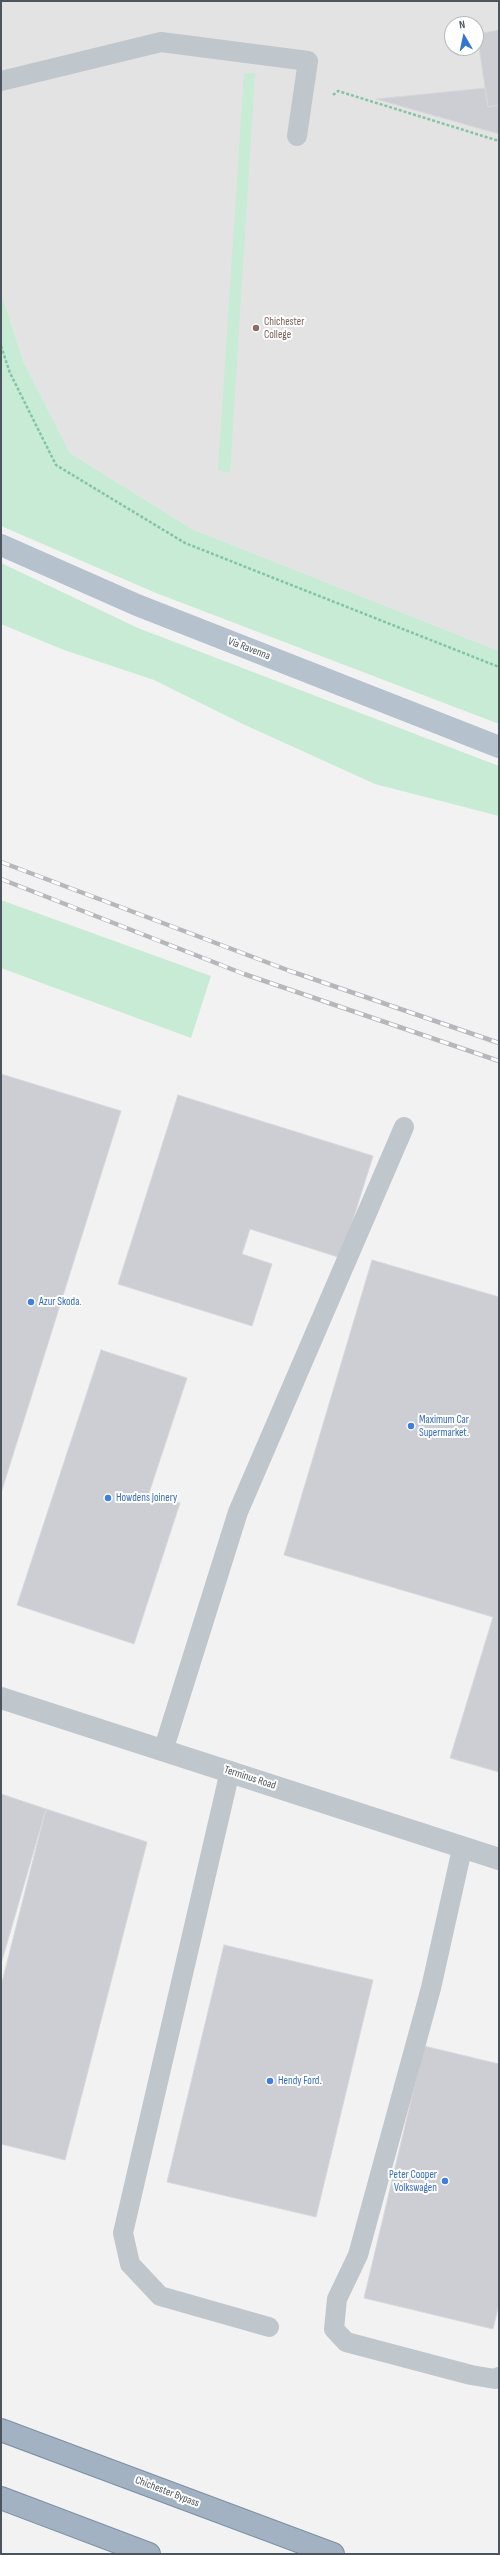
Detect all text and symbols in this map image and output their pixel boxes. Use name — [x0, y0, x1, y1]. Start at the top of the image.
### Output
north arrow — [444, 16, 484, 56]
text: N — [458, 18, 466, 32]
place label: Chichester College — [264, 315, 304, 341]
marker: Chichester College — [251, 323, 261, 333]
street label: Via Ravenna — [226, 635, 272, 663]
place label: Azur Skoda. — [39, 1295, 81, 1309]
marker: Azur Skoda. — [26, 1297, 36, 1307]
place label: Maximum Car Supermarket. — [419, 1413, 469, 1439]
marker: Maximum Car Supermarket. — [406, 1421, 416, 1431]
place label: Howdens Joinery — [116, 1491, 177, 1505]
marker: Howdens Joinery — [103, 1493, 113, 1503]
street label: Terminus Road — [222, 1763, 278, 1793]
place label: Hendy Ford. — [278, 2074, 322, 2088]
marker: Hendy Ford. — [265, 2076, 275, 2086]
place label: Peter Cooper Volkswagen — [389, 2168, 437, 2194]
marker: Peter Cooper Volkswagen — [440, 2176, 450, 2186]
street label: Chichester Bypass — [133, 2474, 201, 2510]

